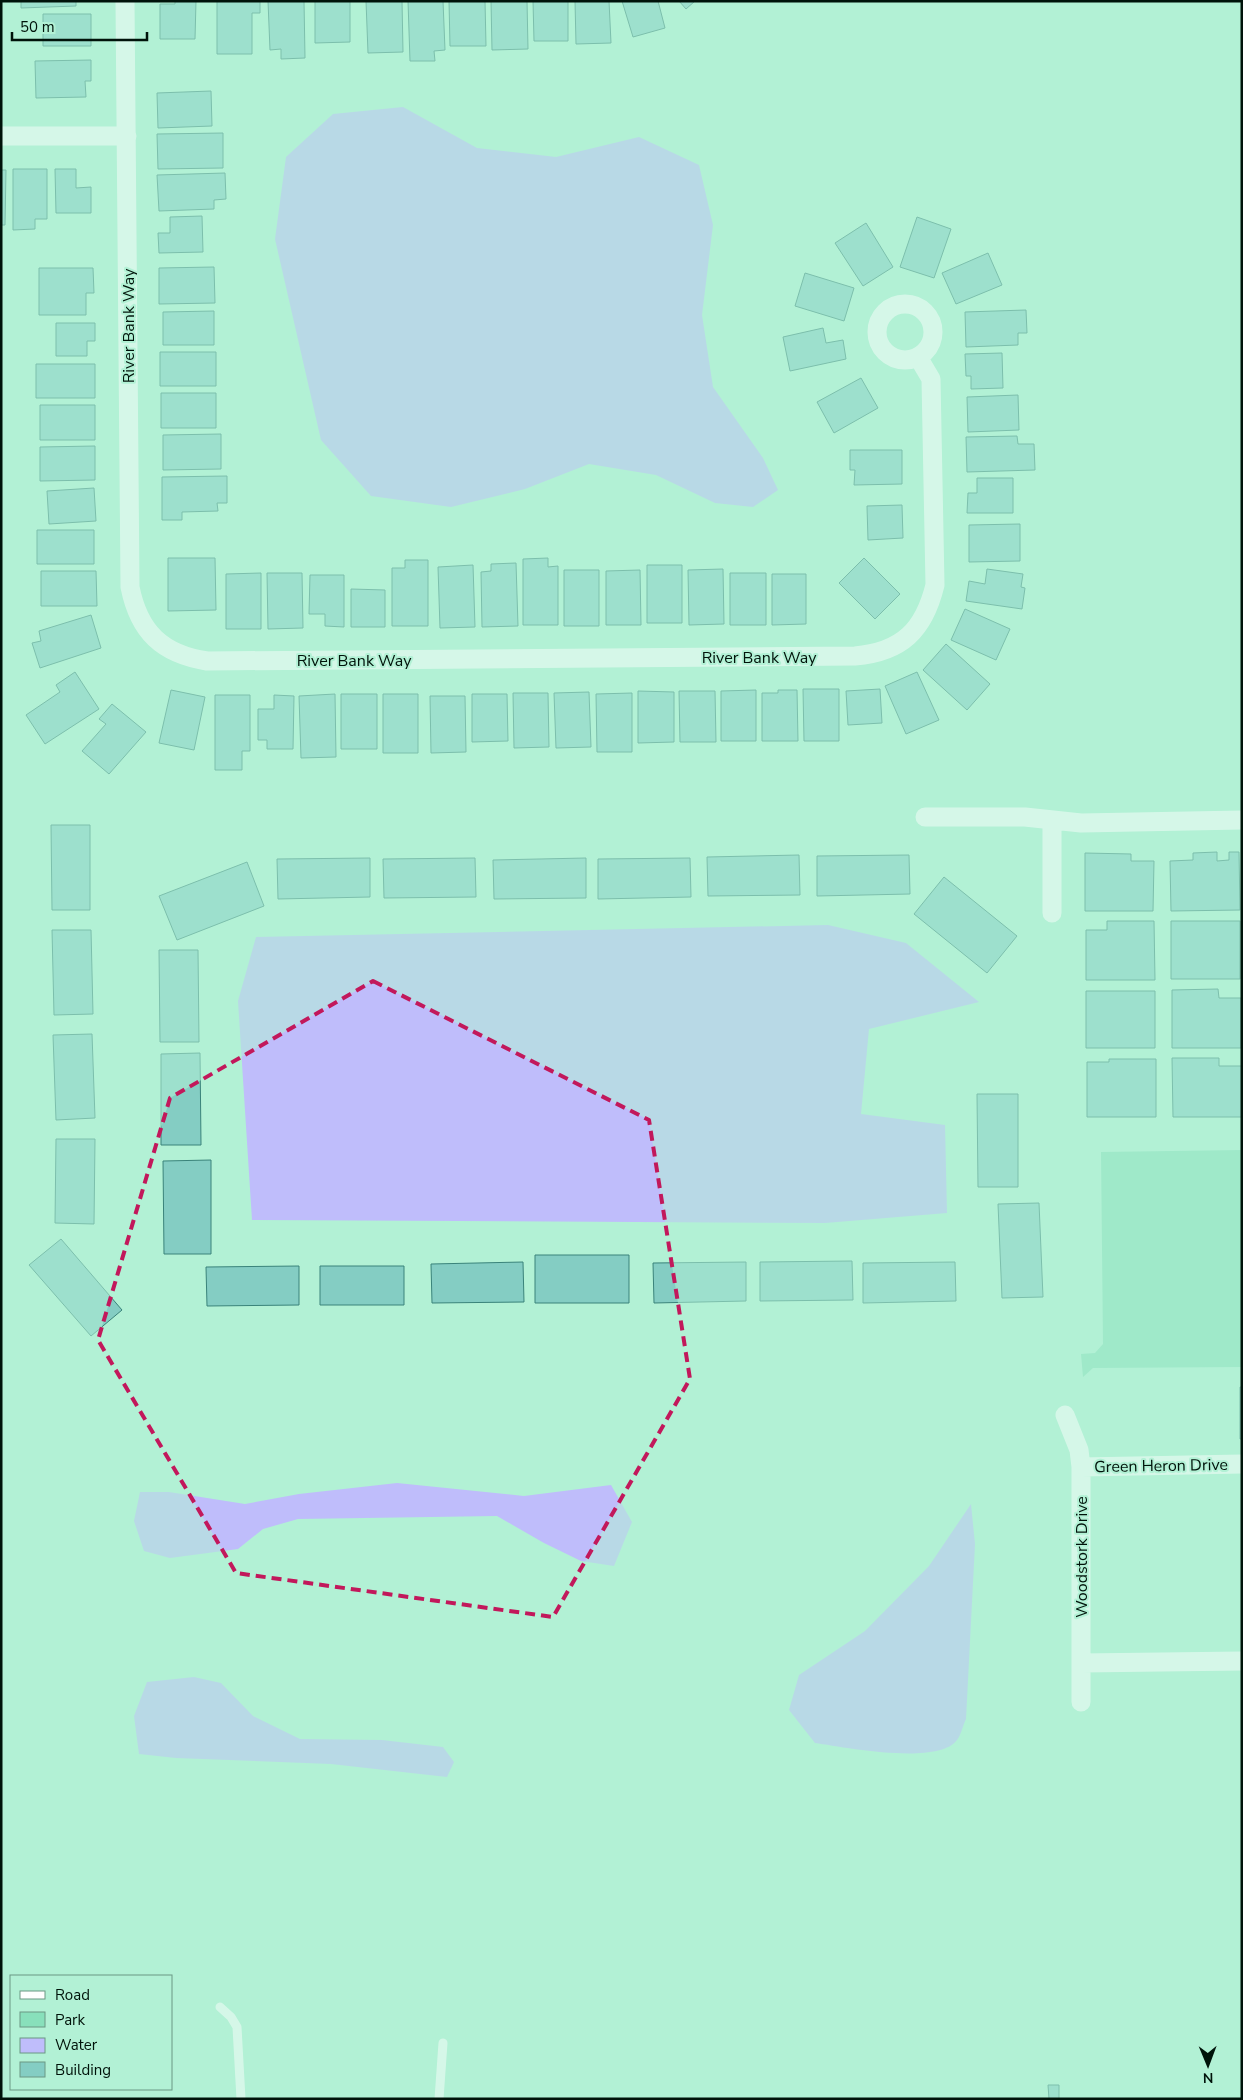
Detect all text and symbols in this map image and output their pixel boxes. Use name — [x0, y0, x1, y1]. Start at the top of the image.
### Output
scale bar — [12, 10, 148, 42]
text: 50 m — [20, 17, 55, 37]
street label: River Bank Way — [118, 268, 140, 383]
street label: River Bank Way — [702, 647, 817, 669]
street label: River Bank Way — [297, 650, 412, 672]
street label: Green Heron Drive — [1094, 1454, 1228, 1478]
street label: Woodstork Drive — [1071, 1496, 1093, 1618]
legend — [10, 1975, 172, 2090]
text: Road — [55, 1985, 90, 2005]
text: Park — [55, 2010, 85, 2030]
text: Water — [55, 2035, 98, 2055]
north arrow — [1183, 2040, 1233, 2090]
text: Building — [55, 2060, 111, 2080]
text: N — [1203, 2068, 1214, 2087]

